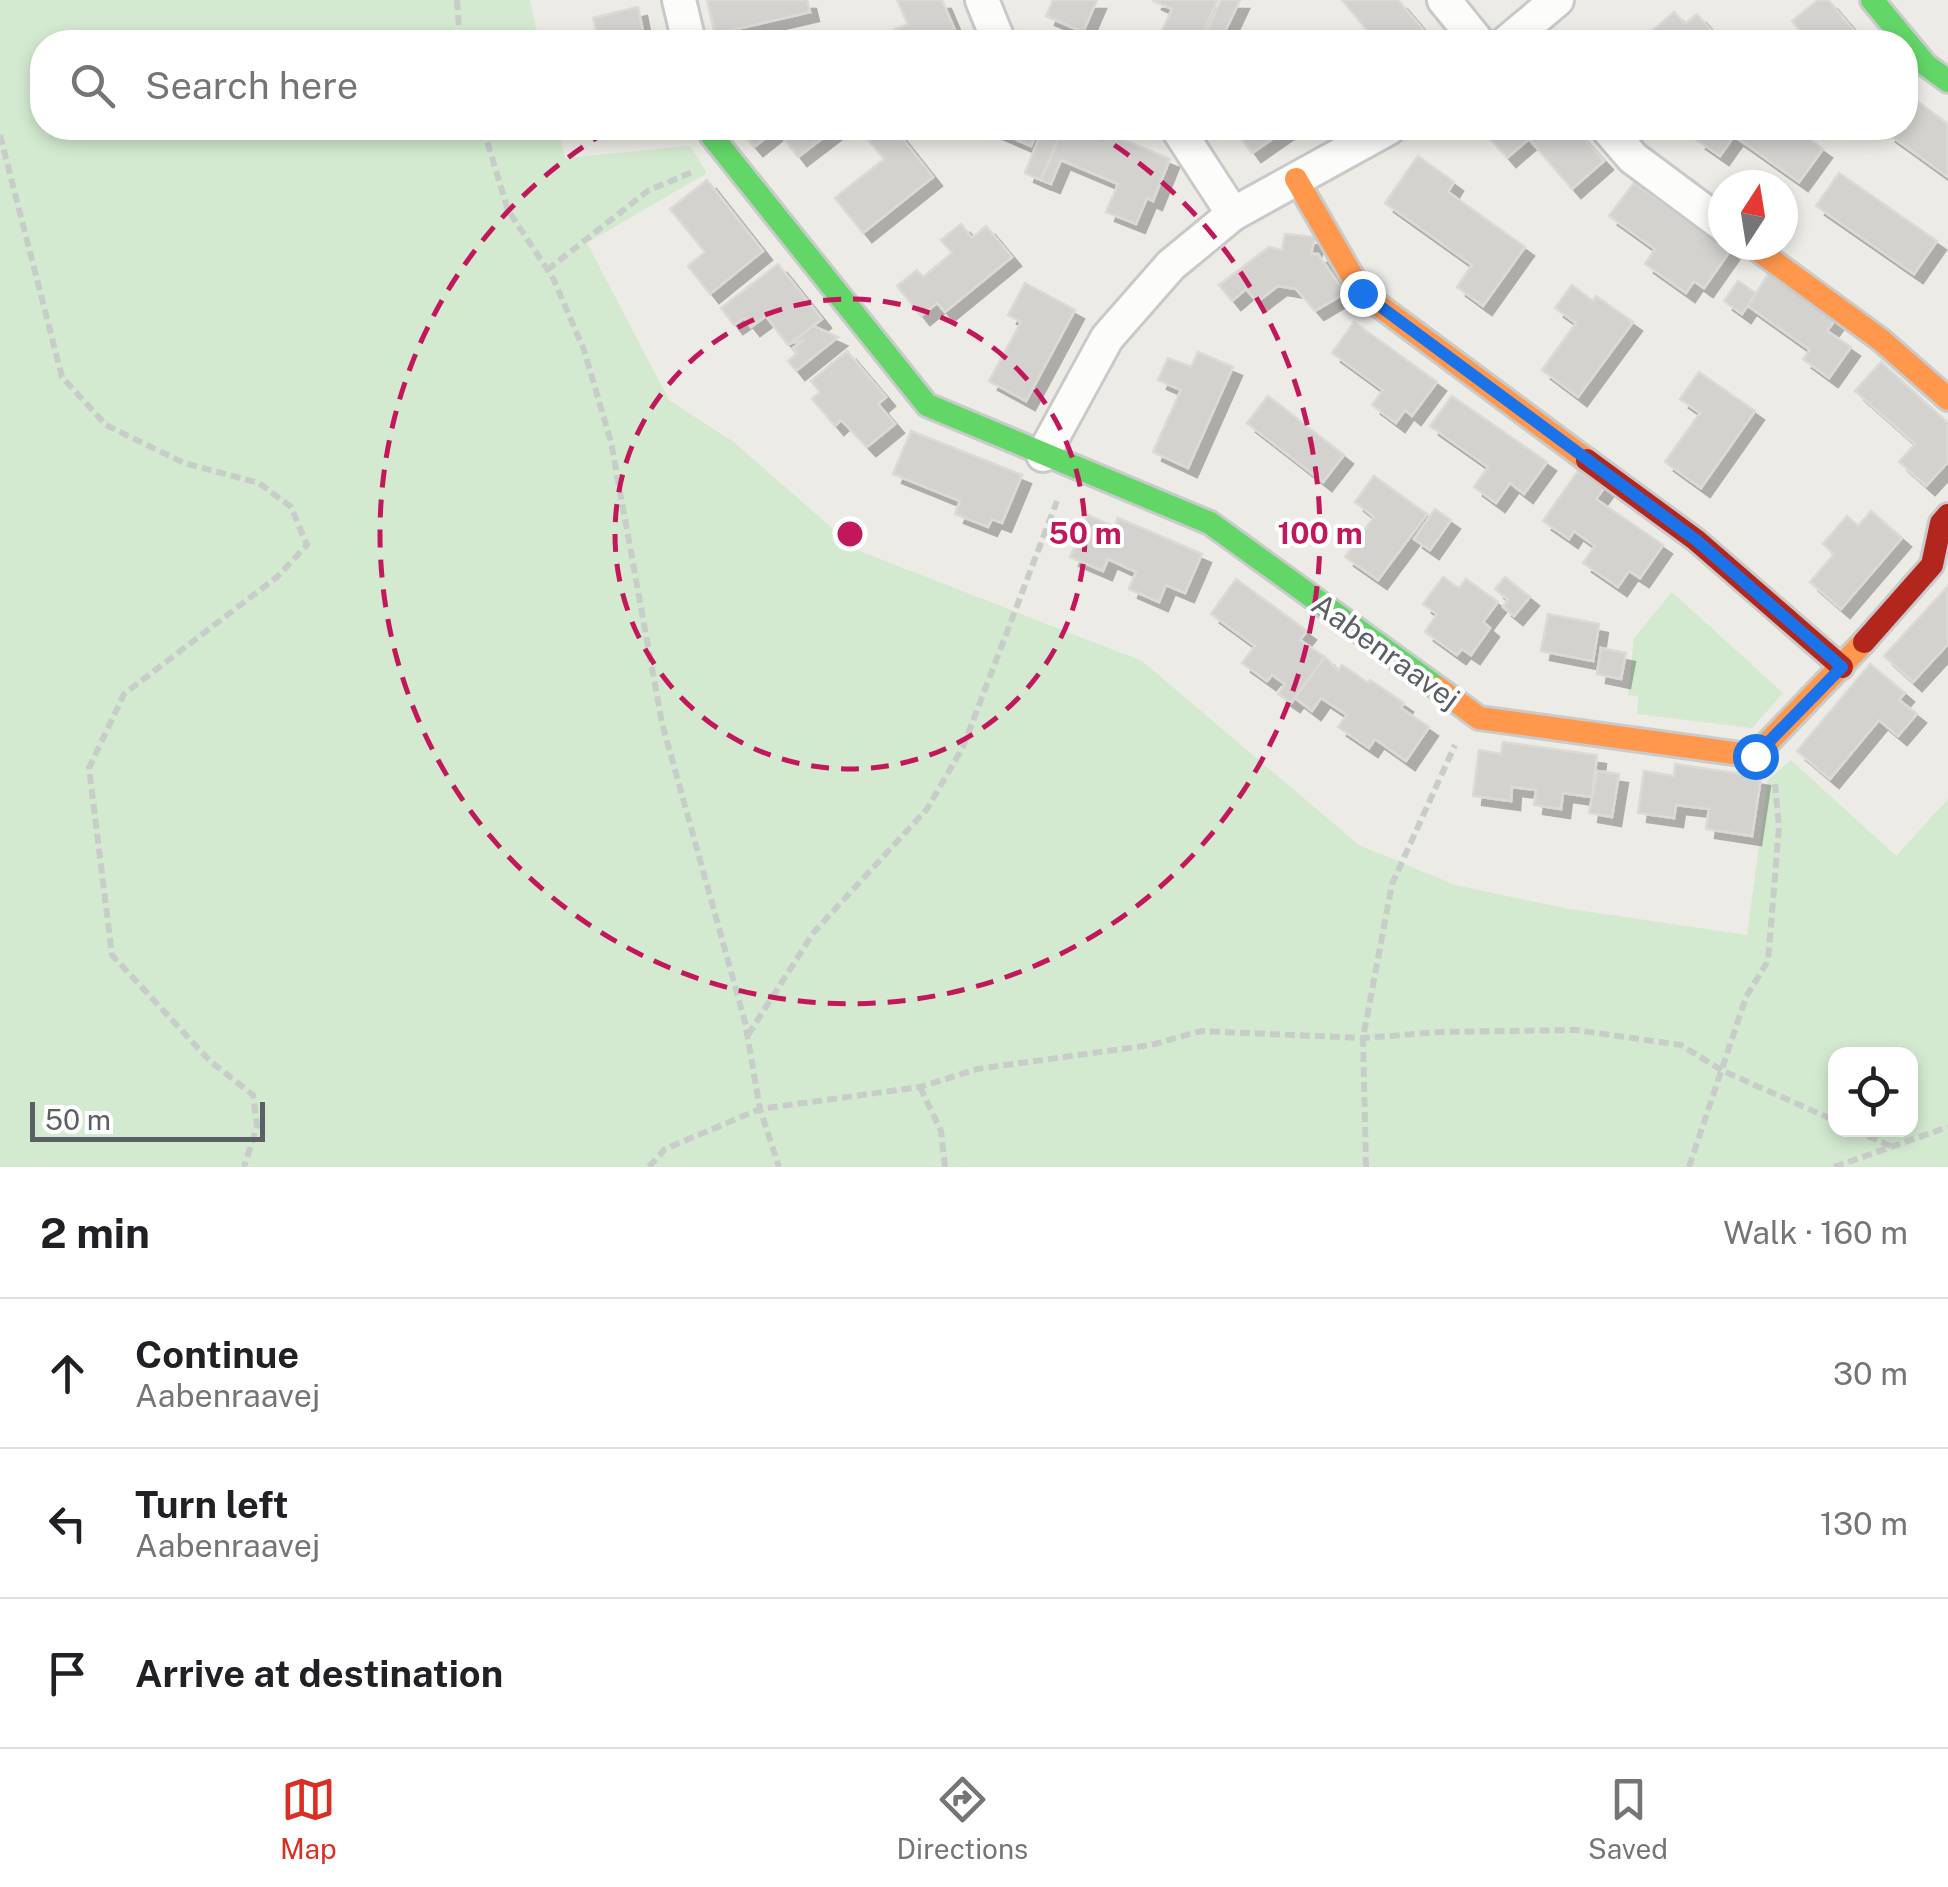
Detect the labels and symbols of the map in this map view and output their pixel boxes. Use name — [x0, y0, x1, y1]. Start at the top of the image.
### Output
north arrow — [1708, 170, 1798, 260]
route end — [1340, 271, 1386, 317]
text: 50 m — [1048, 515, 1122, 551]
text: 100 m — [1277, 515, 1363, 551]
centre of rings — [832, 516, 868, 552]
street label: Aabenraavej — [1305, 585, 1467, 717]
route start — [1733, 734, 1779, 780]
scale bar — [30, 1097, 265, 1142]

